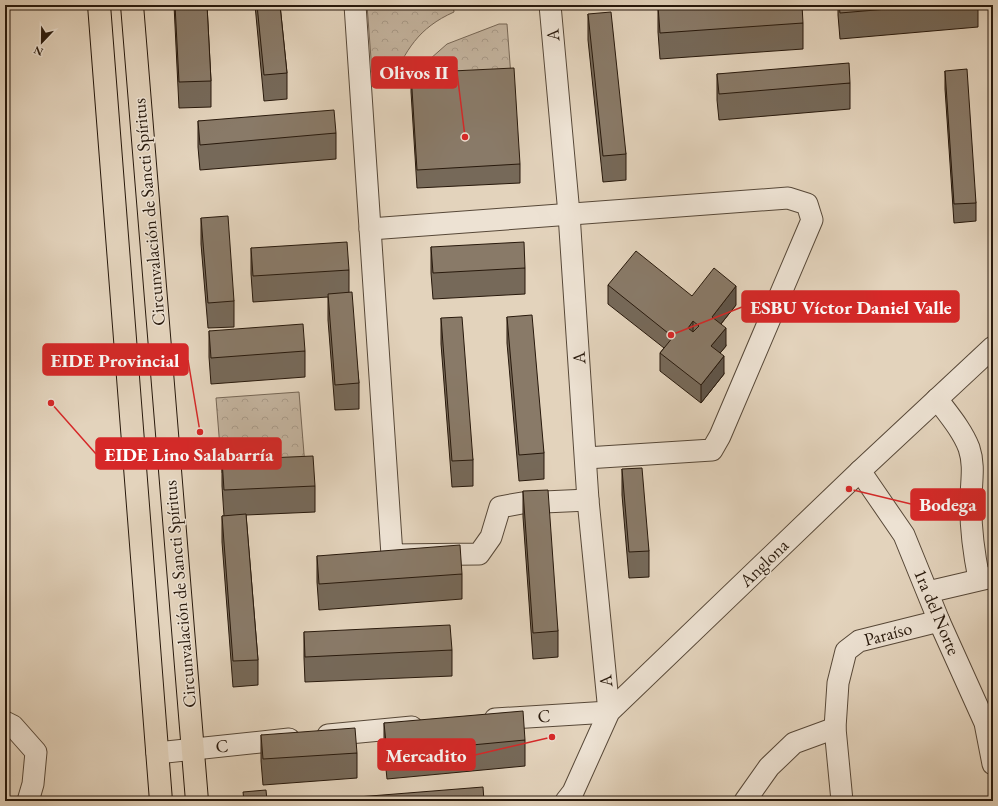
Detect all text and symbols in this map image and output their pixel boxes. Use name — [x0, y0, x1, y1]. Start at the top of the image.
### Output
north arrow — [22, 22, 62, 62]
street label: A — [540, 27, 565, 43]
text: N — [31, 43, 45, 59]
callout: Olivos II — [372, 57, 457, 88]
text: Olivos II — [379, 60, 449, 85]
street label: Circunvalación de Sancti Spíritus — [127, 97, 170, 327]
callout: ESBU Víctor Daniel Valle — [742, 291, 959, 322]
text: ESBU Víctor Daniel Valle — [750, 295, 952, 320]
callout: EIDE Provincial — [43, 344, 188, 375]
text: EIDE Provincial — [51, 348, 180, 373]
street label: A — [567, 350, 590, 366]
callout: EIDE Lino Salabarría — [96, 438, 281, 469]
text: EIDE Lino Salabarría — [104, 442, 274, 467]
street label: Circunvalación de Sancti Spíritus — [158, 479, 201, 709]
callout: Bodega — [911, 489, 985, 520]
text: Bodega — [919, 492, 977, 517]
street label: Anglona — [733, 533, 794, 592]
street label: 1ra del Norte — [909, 565, 966, 658]
street label: Paraíso — [861, 616, 914, 651]
street label: A — [593, 673, 618, 689]
street label: C — [537, 704, 551, 727]
street label: C — [214, 733, 230, 758]
callout: Mercadito — [378, 739, 475, 770]
text: Mercadito — [385, 743, 467, 768]

